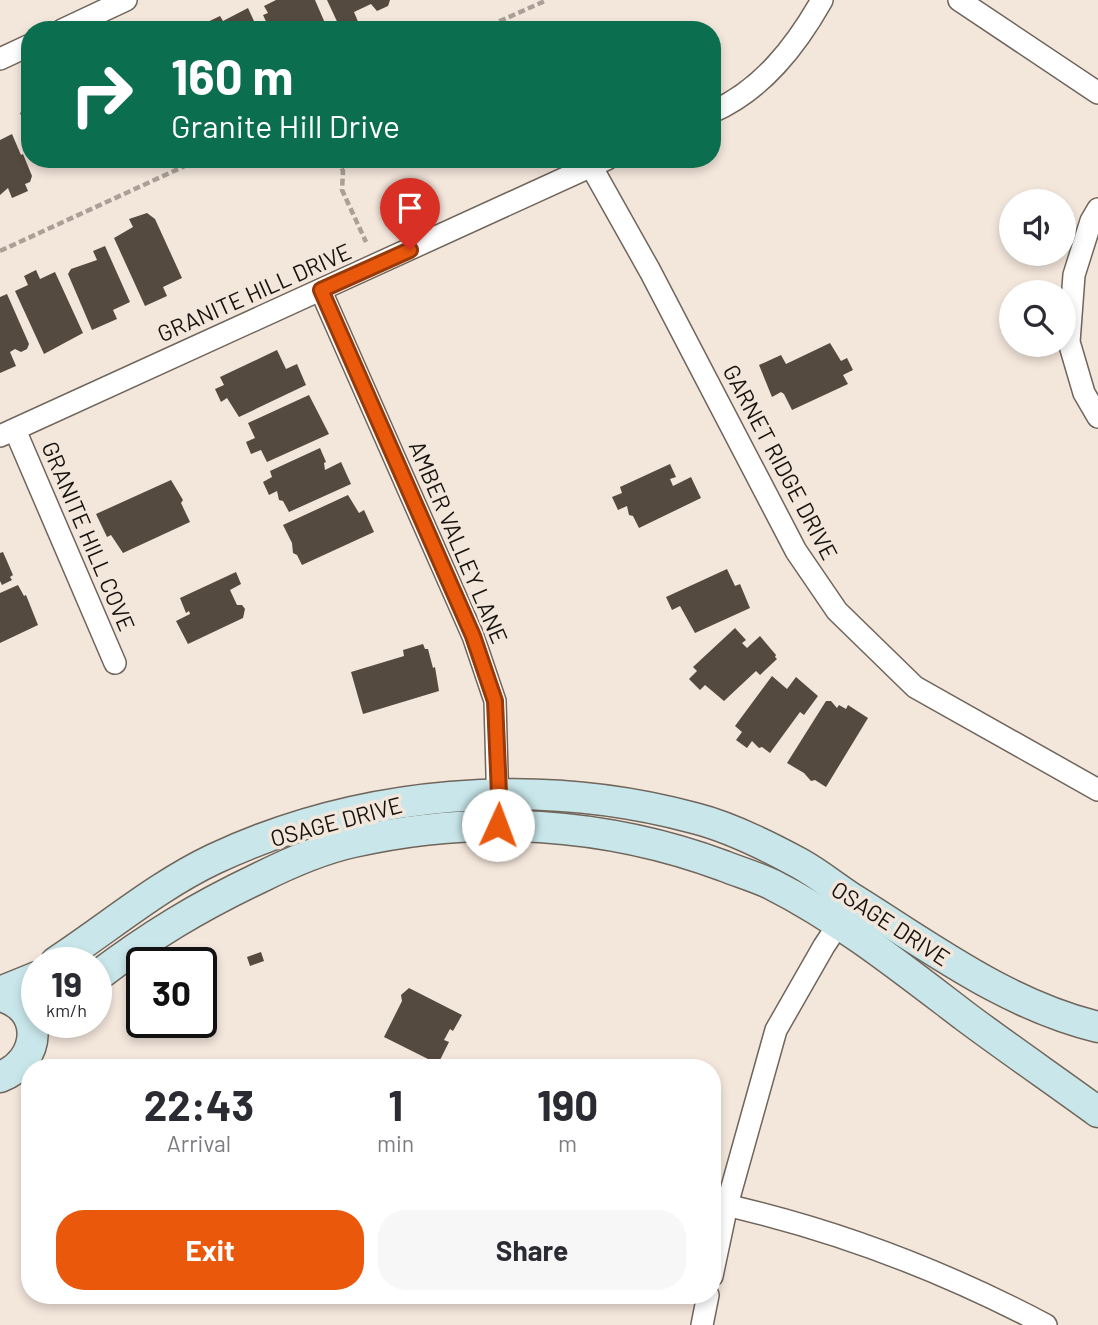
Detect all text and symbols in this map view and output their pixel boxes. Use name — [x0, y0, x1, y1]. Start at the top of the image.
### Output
text: 160 m — [171, 46, 293, 105]
icon: right — [56, 49, 147, 140]
text: Granite Hill Drive — [171, 106, 400, 144]
pin — [380, 178, 440, 250]
icon: arrive — [391, 189, 429, 227]
map controls — [999, 189, 1076, 357]
button: sound — [999, 189, 1076, 266]
street label: GRANITE HILL DRIVE — [153, 237, 355, 347]
button: search — [999, 280, 1076, 357]
street label: GARNET RIDGE DRIVE — [718, 360, 844, 564]
street label: AMBER VALLEY LANE — [404, 436, 514, 648]
street label: GRANITE HILL COVE — [36, 437, 142, 635]
position arrow — [461, 788, 535, 862]
street label: OSAGE DRIVE — [267, 790, 405, 852]
street label: OSAGE DRIVE — [827, 874, 955, 972]
speed limit sign: 30 — [126, 947, 217, 1038]
text: 19 — [51, 962, 82, 1004]
text: km/h — [46, 999, 87, 1021]
text: 22:43 — [144, 1079, 254, 1129]
text: 1 — [388, 1079, 403, 1129]
text: 190 — [537, 1079, 598, 1129]
text: Arrival — [167, 1129, 231, 1157]
text: min — [377, 1129, 414, 1157]
text: m — [558, 1129, 577, 1157]
button: Exit — [56, 1210, 364, 1290]
button: Share — [378, 1210, 686, 1290]

